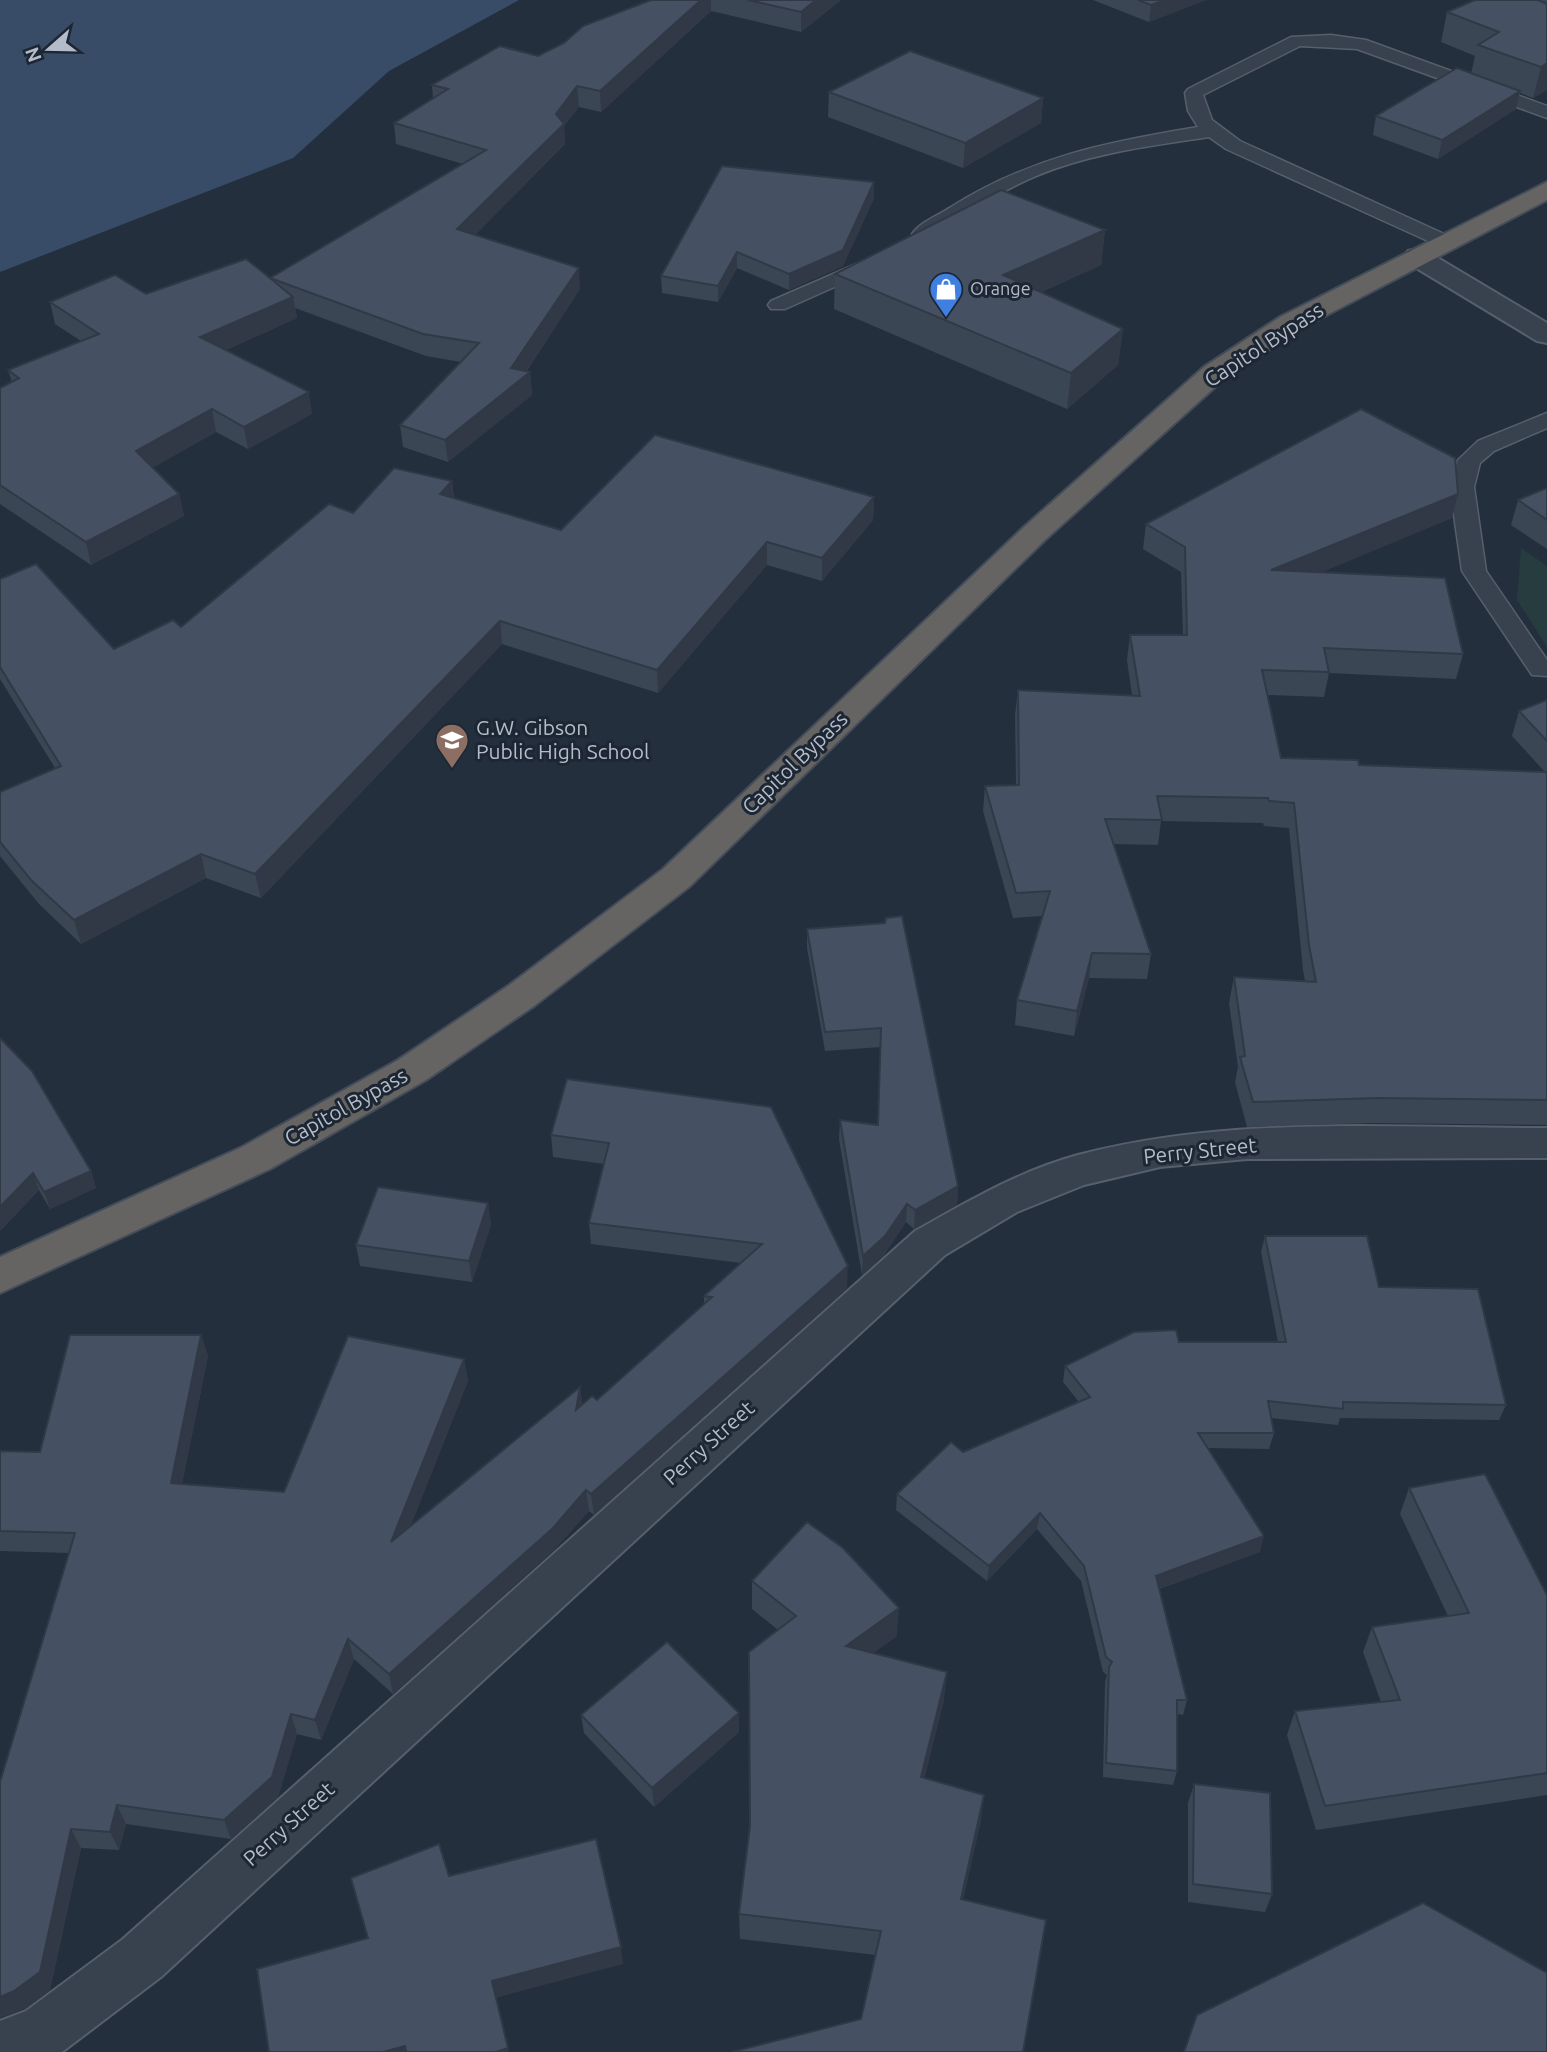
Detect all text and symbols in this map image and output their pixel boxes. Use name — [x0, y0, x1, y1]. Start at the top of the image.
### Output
north arrow — [14, 14, 84, 84]
text: N — [20, 44, 46, 65]
shop icon: Orange — [927, 270, 965, 319]
place label: Orange — [970, 278, 1031, 298]
street label: Capitol Bypass — [1200, 297, 1327, 391]
street label: Capitol Bypass — [737, 706, 852, 818]
place label: G.W. Gibson Public High School — [476, 715, 649, 763]
school or university icon: G.W. Gibson Public High School — [433, 721, 471, 770]
street label: Capitol Bypass — [280, 1063, 411, 1150]
street label: Perry Street — [1142, 1132, 1258, 1168]
street label: Perry Street — [658, 1395, 759, 1489]
street label: Perry Street — [238, 1776, 339, 1870]

